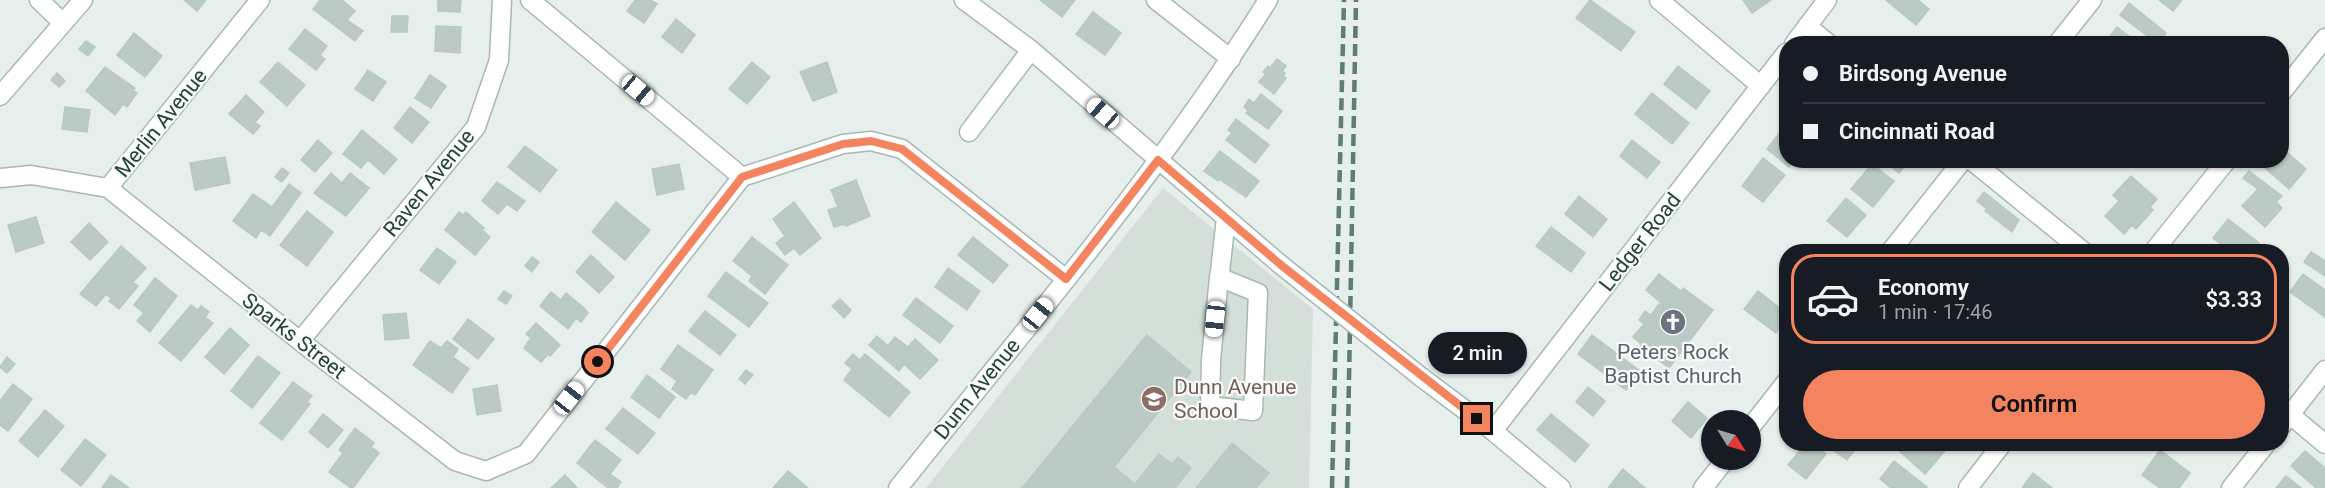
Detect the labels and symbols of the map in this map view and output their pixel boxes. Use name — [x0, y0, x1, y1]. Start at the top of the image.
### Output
street label: Merlin Avenue — [110, 64, 212, 182]
car — [618, 72, 658, 108]
car — [1084, 94, 1122, 132]
street label: Raven Avenue — [378, 125, 480, 241]
street label: Ledger Road — [1594, 188, 1686, 296]
street label: Sparks Street — [237, 288, 351, 384]
car — [1020, 294, 1056, 334]
car — [1204, 300, 1226, 338]
church icon: Peters Rock Baptist Church — [1658, 307, 1688, 337]
callout: 2 min — [1428, 332, 1526, 374]
street label: Dunn Avenue — [929, 334, 1025, 444]
place label: Peters Rock Baptist Church — [1604, 340, 1742, 388]
route start — [584, 348, 611, 375]
place label: Dunn Avenue School — [1174, 375, 1296, 423]
car — [551, 378, 587, 418]
school or university icon: Dunn Avenue School — [1139, 384, 1169, 414]
route end — [1463, 405, 1490, 432]
north arrow — [1701, 410, 1761, 470]

